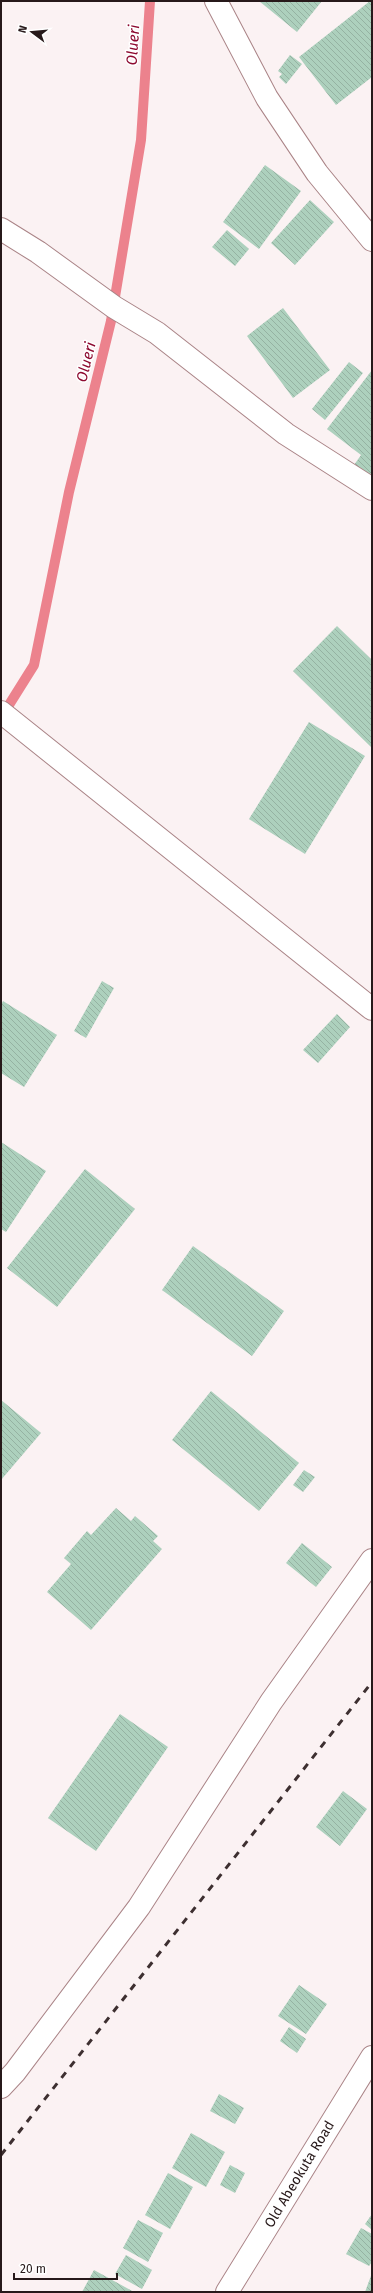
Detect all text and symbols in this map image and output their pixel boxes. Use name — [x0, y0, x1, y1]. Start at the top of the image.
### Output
north arrow — [12, 12, 52, 52]
text: N — [16, 24, 30, 35]
water label: Olueri — [123, 24, 143, 66]
water label: Olueri — [72, 340, 100, 384]
street label: Old Abeokuta Road — [261, 2118, 338, 2231]
scale bar — [14, 2255, 117, 2281]
text: 20 m — [20, 2262, 46, 2276]

